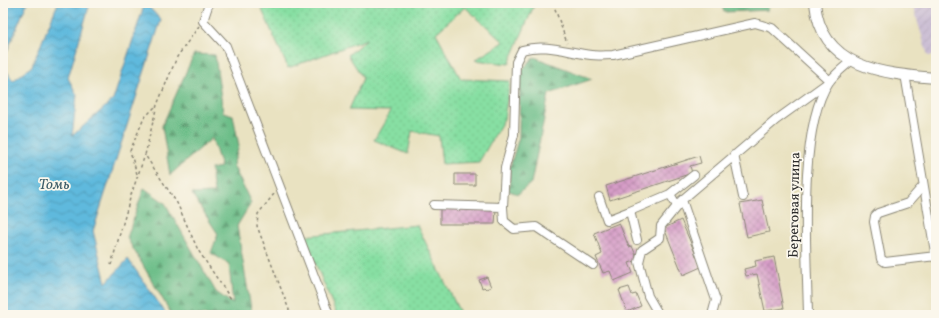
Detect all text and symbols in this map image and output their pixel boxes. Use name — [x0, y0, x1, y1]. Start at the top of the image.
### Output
street label: Береговая улица — [785, 152, 805, 258]
water label: Томь — [39, 175, 69, 196]

